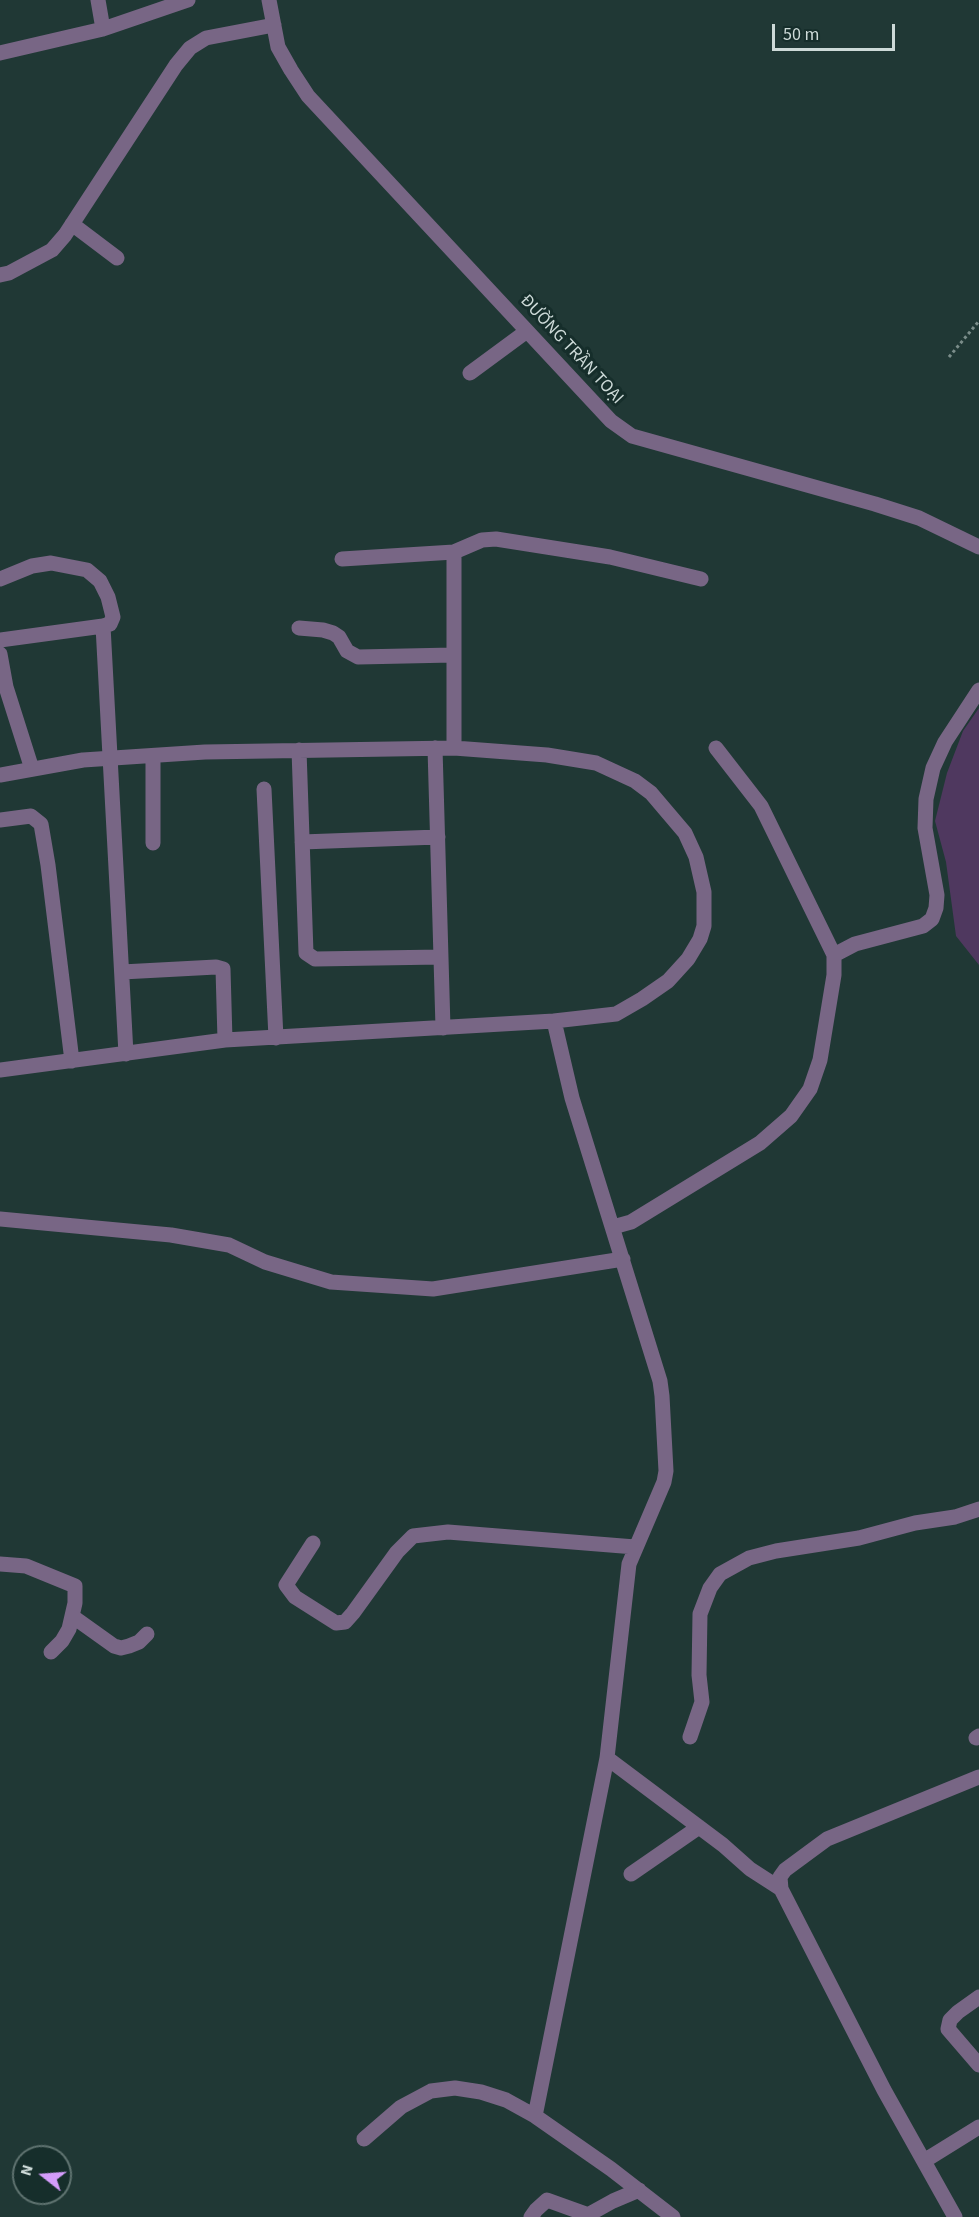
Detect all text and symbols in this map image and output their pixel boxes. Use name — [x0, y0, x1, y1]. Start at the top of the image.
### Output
scale bar — [775, 12, 898, 50]
text: 50 m — [783, 22, 819, 47]
street label: ĐƯỜNG TRẦN TOẠI — [515, 291, 627, 409]
north arrow — [12, 2145, 72, 2205]
text: N — [15, 2162, 39, 2179]

